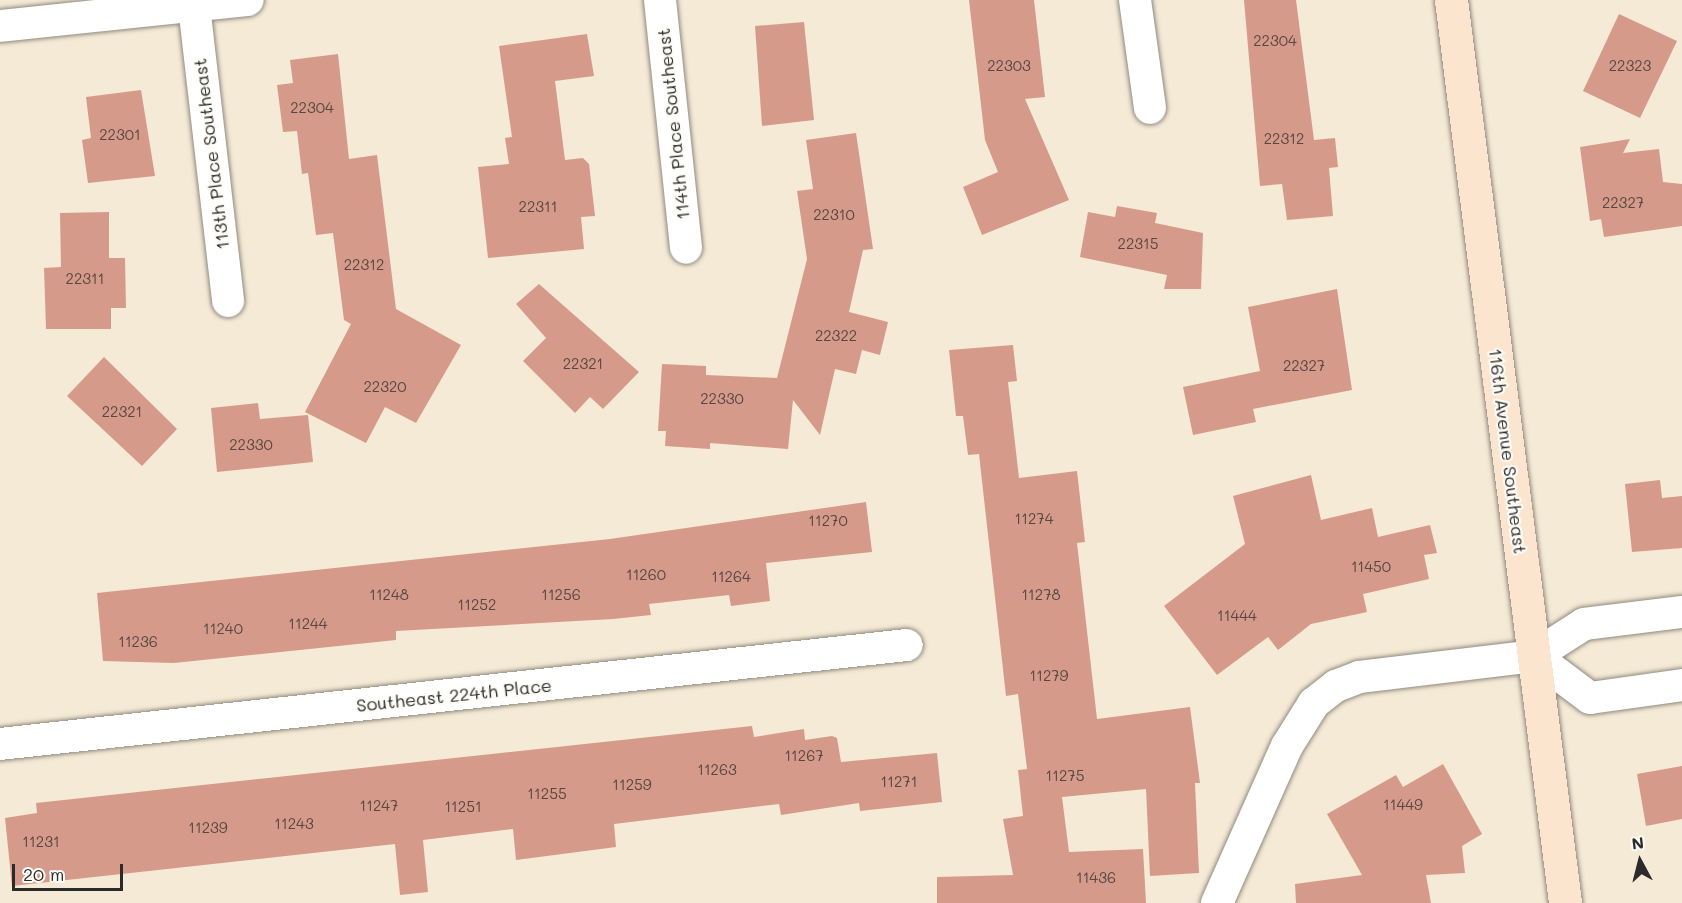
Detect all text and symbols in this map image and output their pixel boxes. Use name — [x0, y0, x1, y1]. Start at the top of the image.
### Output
street label: 114th Place Southeast — [652, 27, 694, 221]
house number: 22304 — [1253, 32, 1297, 50]
street label: 113th Place Southeast — [189, 57, 233, 251]
house number: 22303 — [987, 57, 1031, 75]
house number: 22323 — [1609, 57, 1651, 75]
house number: 22304 — [290, 99, 334, 117]
house number: 22301 — [99, 126, 141, 144]
house number: 22312 — [1264, 130, 1304, 148]
house number: 22327 — [1602, 194, 1644, 212]
house number: 22311 — [519, 198, 557, 216]
house number: 22310 — [813, 206, 855, 224]
house number: 22315 — [1118, 235, 1158, 253]
house number: 22312 — [344, 256, 384, 274]
house number: 22311 — [66, 270, 104, 288]
house number: 22322 — [815, 327, 857, 345]
street label: 116th Avenue Southeast — [1485, 347, 1531, 555]
house number: 22321 — [563, 355, 603, 373]
house number: 22327 — [1283, 357, 1325, 375]
house number: 22320 — [363, 378, 407, 396]
house number: 22330 — [700, 390, 744, 408]
house number: 22321 — [102, 403, 142, 421]
house number: 22330 — [229, 436, 273, 454]
house number: 11274 — [1015, 510, 1053, 528]
house number: 11270 — [808, 512, 848, 530]
house number: 11450 — [1351, 558, 1391, 576]
house number: 11260 — [626, 566, 666, 584]
house number: 11264 — [711, 568, 751, 586]
house number: 11248 — [369, 586, 409, 604]
house number: 11256 — [541, 586, 581, 604]
house number: 11278 — [1021, 586, 1061, 604]
house number: 11252 — [458, 596, 496, 614]
house number: 11444 — [1217, 607, 1257, 625]
house number: 11244 — [288, 615, 328, 633]
house number: 11240 — [203, 620, 243, 638]
house number: 11236 — [118, 633, 158, 651]
house number: 11279 — [1030, 667, 1068, 685]
street label: Southeast 224th Place — [355, 674, 553, 716]
house number: 11267 — [784, 747, 824, 765]
house number: 11263 — [697, 761, 737, 779]
house number: 11275 — [1046, 767, 1084, 785]
house number: 11271 — [881, 773, 917, 791]
house number: 11259 — [612, 776, 652, 794]
house number: 11255 — [527, 785, 567, 803]
house number: 11449 — [1383, 796, 1423, 814]
house number: 11247 — [360, 797, 398, 815]
house number: 11251 — [444, 798, 482, 816]
house number: 11243 — [274, 815, 314, 833]
house number: 11239 — [188, 819, 228, 837]
north arrow — [1610, 831, 1670, 891]
text: N — [1630, 831, 1645, 854]
house number: 11231 — [22, 833, 60, 851]
scale bar — [15, 852, 126, 890]
text: 20 m — [23, 862, 64, 886]
house number: 11436 — [1076, 869, 1116, 887]

